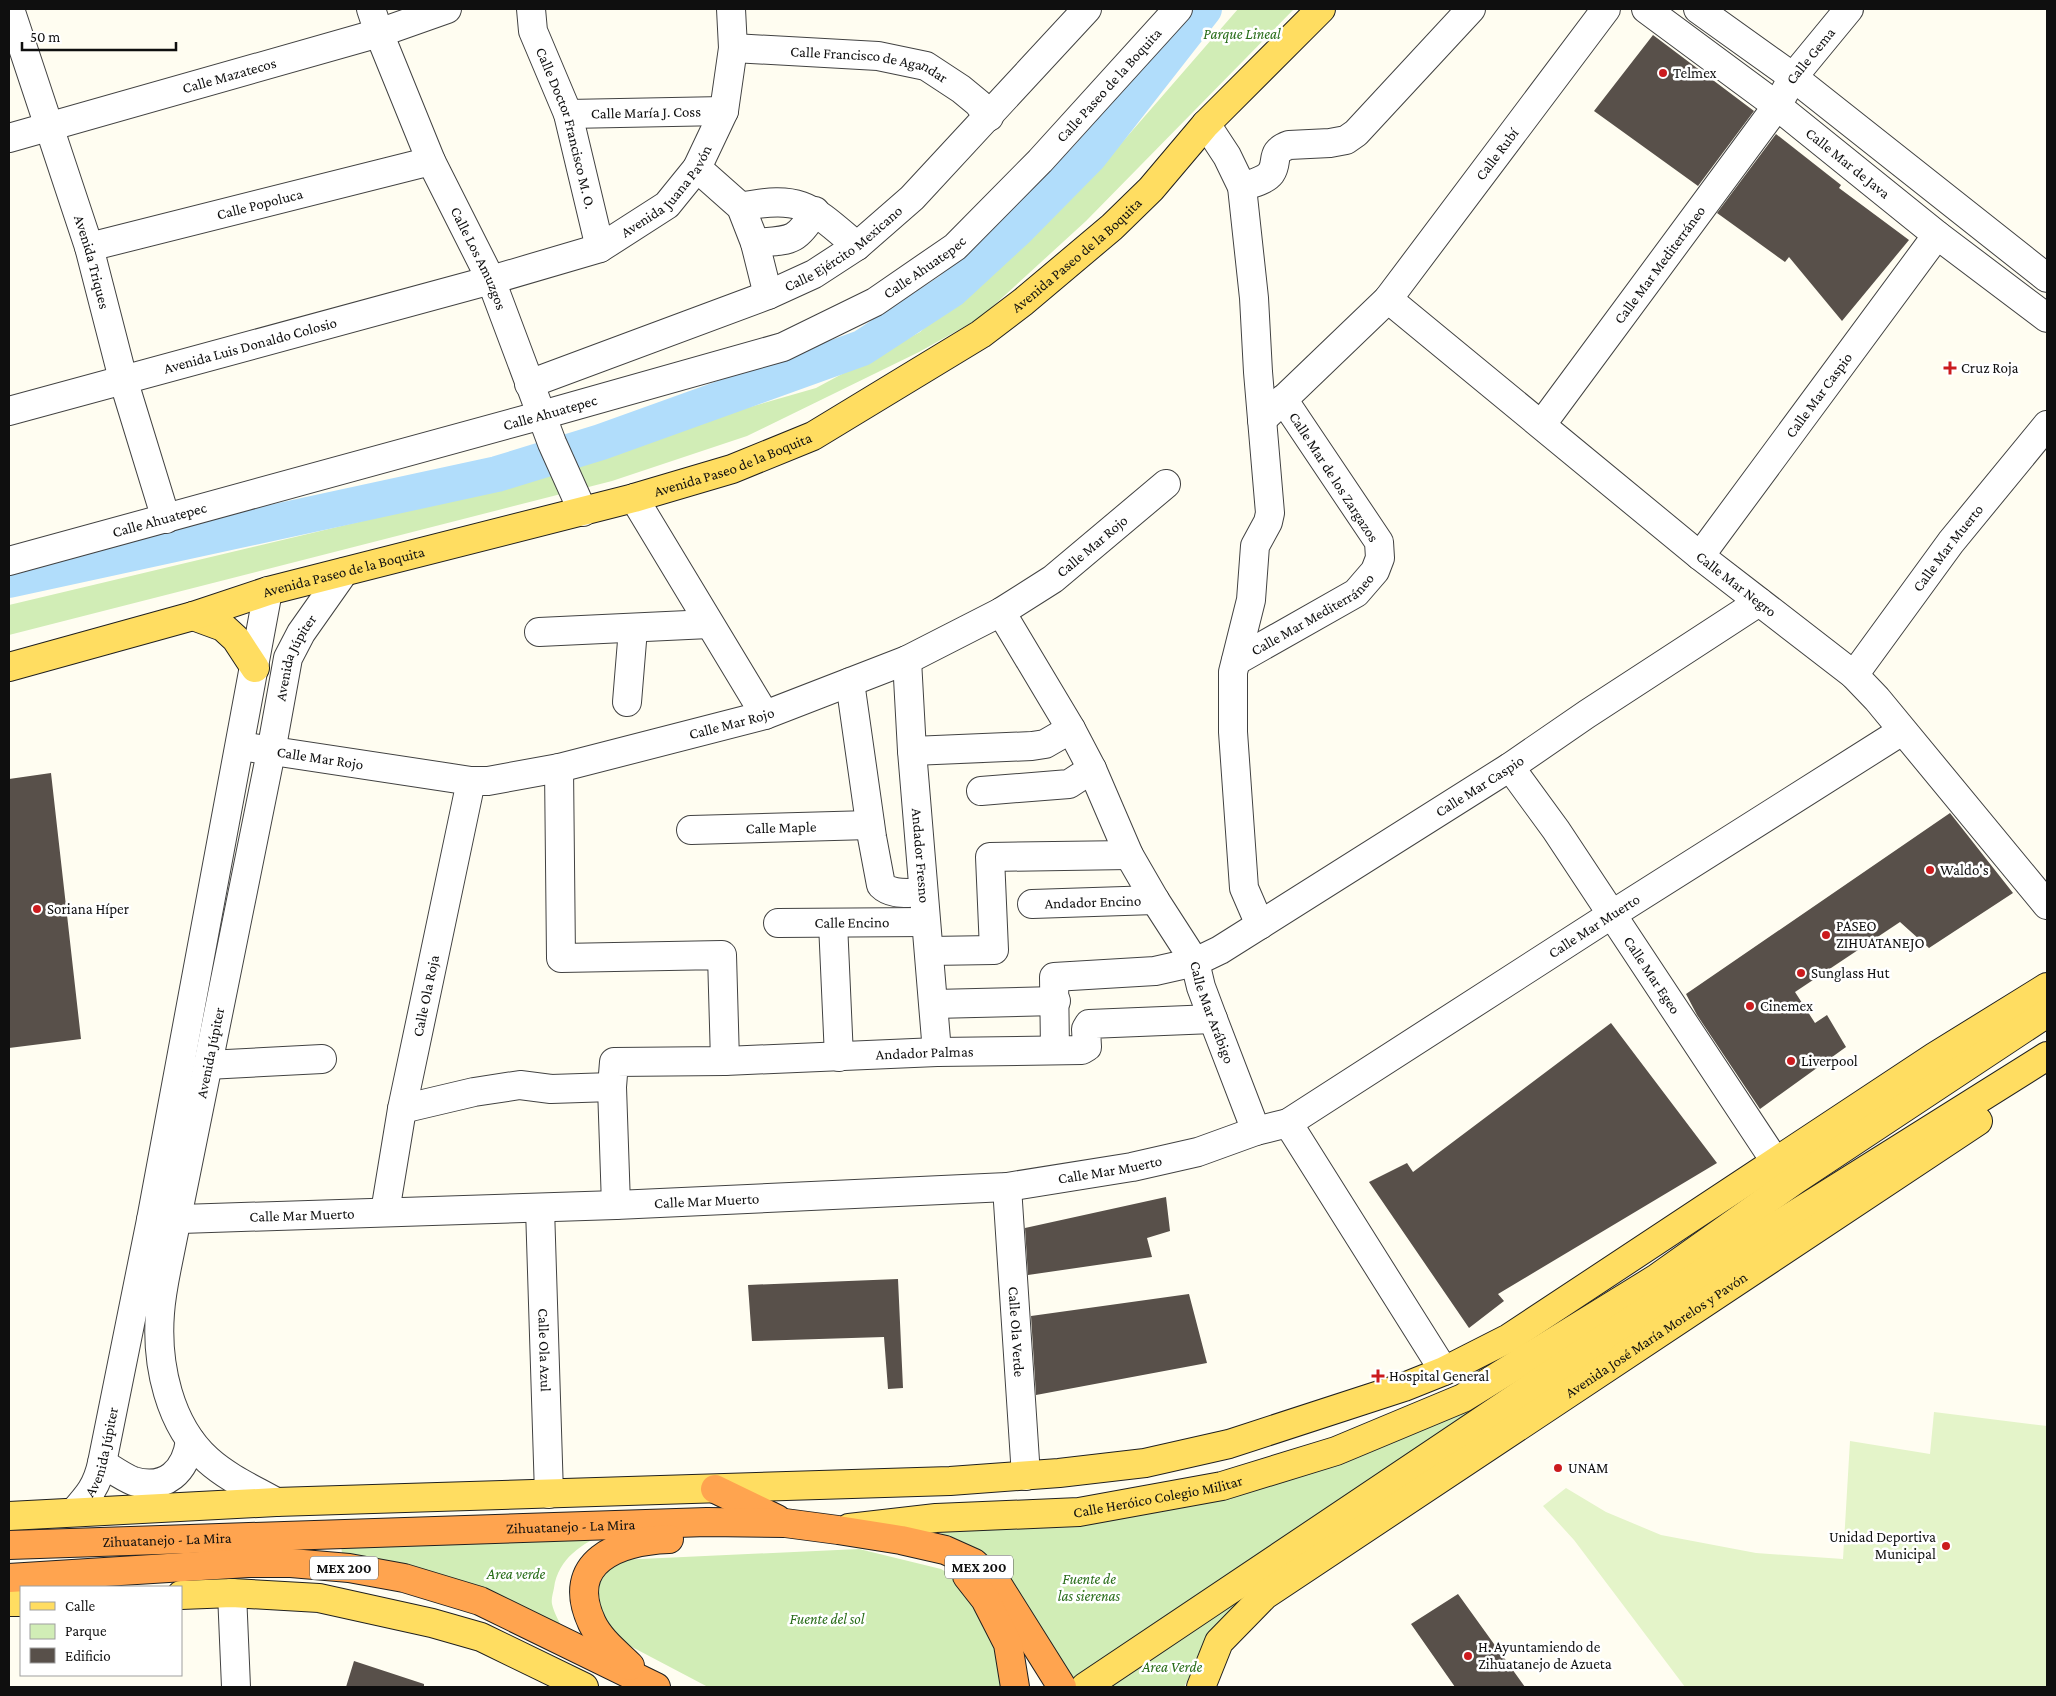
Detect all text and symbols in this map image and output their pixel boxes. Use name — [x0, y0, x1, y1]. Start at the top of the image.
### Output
scale bar — [22, 20, 176, 52]
street label: Calle Gema — [1783, 24, 1838, 87]
street label: Calle Paseo de la Boquita — [1053, 25, 1165, 145]
park label: Parque Lineal — [1203, 26, 1281, 43]
text: 50 m — [30, 29, 60, 45]
street label: Calle Francisco de Agandar — [790, 43, 951, 86]
street label: Calle Doctor Francisco M. O. — [533, 45, 598, 210]
street label: Calle Mazatecos — [181, 55, 278, 96]
place label: Telmex — [1673, 65, 1717, 81]
marker: Telmex — [1657, 67, 1669, 79]
street label: Calle María J. Coss — [591, 103, 701, 122]
street label: Calle Rubí — [1472, 124, 1522, 183]
street label: Calle Mar de Java — [1803, 125, 1893, 202]
street label: Avenida Juana Pavón — [618, 143, 715, 240]
street label: Calle Popoluca — [215, 186, 304, 223]
street label: Avenida Paseo de la Boquita — [1009, 195, 1145, 316]
street label: Calle Ejército Mexicano — [782, 202, 905, 294]
street label: Calle Mar Mediterráneo — [1611, 203, 1708, 327]
street label: Calle Los Amuzgos — [447, 204, 510, 312]
street label: Avenida Triques — [71, 213, 113, 311]
street label: Calle Ahuatepec — [880, 232, 970, 302]
street label: Avenida Luis Donaldo Colosio — [162, 314, 339, 377]
street label: Calle Mar Caspio — [1782, 350, 1855, 441]
place label: Cruz Roja — [1961, 360, 2019, 377]
marker: Cruz Roja — [1943, 361, 1957, 375]
street label: Calle Ahuatepec — [501, 392, 600, 433]
street label: Calle Mar de los Zargazos — [1285, 409, 1382, 546]
street label: Avenida Paseo de la Boquita — [652, 429, 814, 500]
street label: Calle Ahuatepec — [111, 499, 209, 540]
street label: Calle Mar Muerto — [1910, 501, 1986, 595]
street label: Calle Mar Rojo — [1053, 512, 1131, 580]
street label: Avenida Paseo de la Boquita — [261, 544, 426, 600]
street label: Calle Mar Negro — [1693, 548, 1779, 620]
street label: Calle Mar Mediterráneo — [1248, 570, 1377, 659]
street label: Avenida Júpiter — [272, 611, 320, 702]
street label: Calle Mar Rojo — [687, 704, 776, 742]
street label: Calle Mar Rojo — [276, 744, 364, 773]
street label: Calle Mar Caspio — [1433, 752, 1527, 820]
street label: Andador Fresno — [909, 807, 933, 904]
street label: Calle Maple — [745, 818, 817, 836]
place label: Waldo's — [1940, 862, 1989, 878]
marker: Waldo's — [1924, 864, 1936, 876]
street label: Calle Mar Muerto — [1545, 891, 1643, 961]
street label: Andador Encino — [1044, 892, 1142, 912]
place label: Soriana Híper — [47, 901, 130, 918]
marker: Soriana Híper — [31, 903, 43, 915]
street label: Calle Encino — [814, 914, 890, 931]
place label: PASEO ZIHUATANEJO — [1836, 918, 1925, 952]
marker: PASEO ZIHUATANEJO — [1820, 929, 1832, 941]
street label: Calle Mar Egeo — [1621, 933, 1683, 1017]
street label: Calle Ola Roja — [409, 954, 442, 1038]
street label: Calle Mar Arábigo — [1187, 960, 1237, 1066]
place label: Sunglass Hut — [1811, 965, 1891, 982]
marker: Sunglass Hut — [1795, 967, 1807, 979]
place label: Cinemex — [1760, 998, 1813, 1014]
marker: Cinemex — [1744, 1000, 1756, 1012]
street label: Avenida Júpiter — [193, 1005, 227, 1100]
street label: Andador Palmas — [875, 1043, 974, 1063]
place label: Liverpool — [1801, 1053, 1858, 1070]
marker: Liverpool — [1785, 1055, 1797, 1067]
street label: Calle Mar Muerto — [1057, 1152, 1163, 1187]
street label: Calle Mar Muerto — [654, 1190, 760, 1211]
street label: Calle Mar Muerto — [249, 1205, 355, 1225]
street label: Avenida José María Morelos y Pavón — [1562, 1269, 1750, 1401]
street label: Calle Ola Verde — [1006, 1286, 1028, 1378]
street label: Calle Ola Azul — [535, 1308, 554, 1392]
place label: Hospital General — [1389, 1368, 1489, 1385]
marker: Hospital General — [1371, 1369, 1385, 1383]
street label: Avenida Júpiter — [81, 1405, 121, 1500]
place label: UNAM — [1568, 1460, 1609, 1476]
marker: UNAM — [1552, 1462, 1564, 1474]
street label: Calle Heróico Colegio Militar — [1073, 1472, 1245, 1520]
street label: Zihuatanejo - La Mira — [506, 1516, 636, 1537]
place label: Unidad Deportiva Municipal — [1829, 1529, 1936, 1563]
street label: Zihuatanejo - La Mira — [102, 1530, 232, 1550]
marker: Unidad Deportiva Municipal — [1940, 1540, 1952, 1552]
road number: MEX 200 — [945, 1555, 1013, 1578]
road number: MEX 200 — [310, 1556, 378, 1580]
park label: Area verde — [486, 1566, 546, 1582]
park label: Fuente de las sierenas — [1058, 1571, 1121, 1604]
legend — [20, 1586, 182, 1676]
text: Calle — [65, 1598, 96, 1614]
park label: Fuente del sol — [790, 1611, 865, 1627]
text: Parque — [65, 1623, 107, 1640]
place label: H. Ayuntamiendo de Zihuatanejo de Azueta — [1478, 1639, 1612, 1673]
text: Edificio — [65, 1648, 111, 1664]
marker: H. Ayuntamiendo de Zihuatanejo de Azueta — [1462, 1650, 1474, 1662]
park label: Area Verde — [1141, 1659, 1202, 1675]

